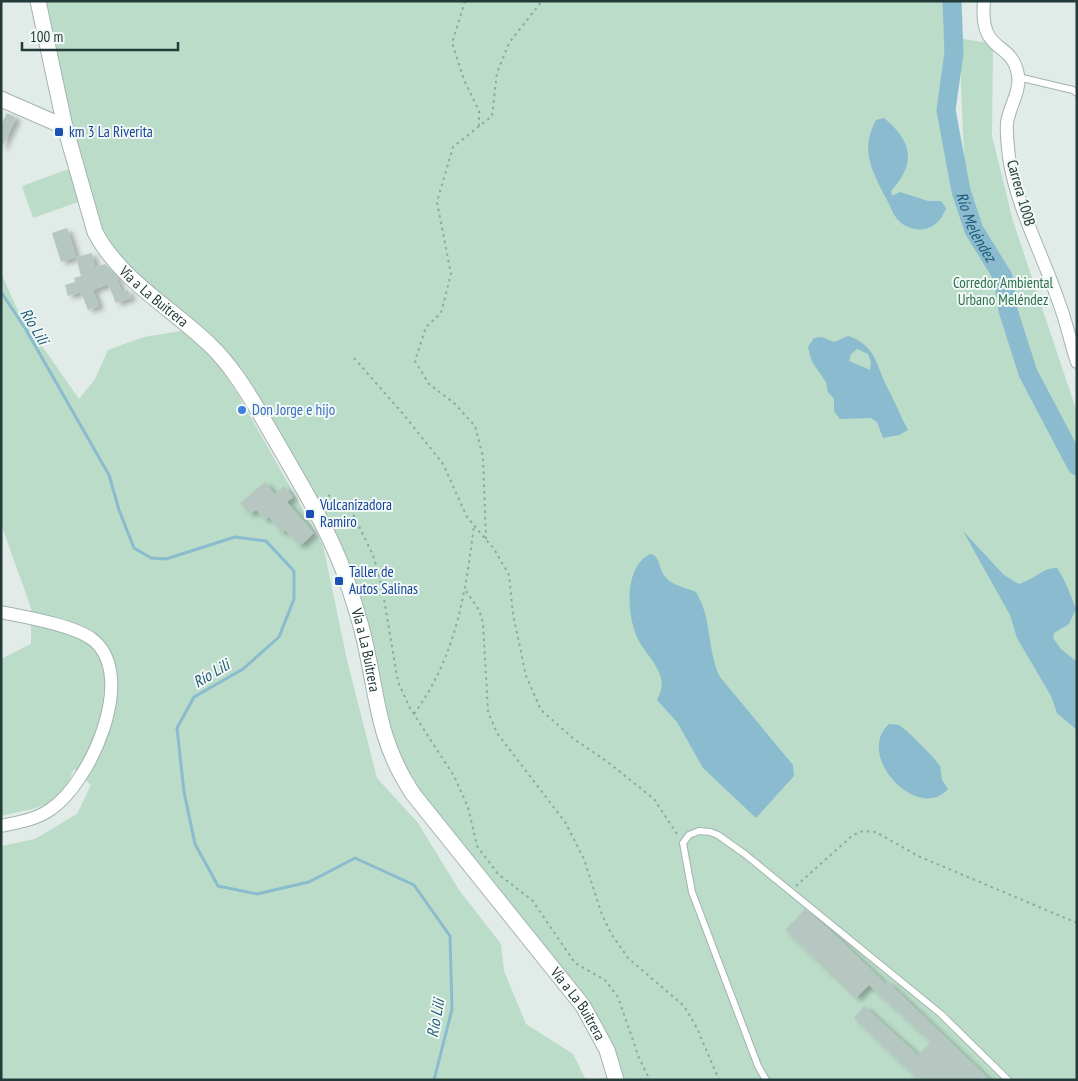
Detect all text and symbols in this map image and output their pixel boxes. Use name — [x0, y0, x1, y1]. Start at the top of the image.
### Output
scale bar — [22, 20, 179, 52]
text: 100 m — [30, 27, 63, 46]
place label: km 3 La Riverita — [69, 122, 153, 141]
marker: km 3 La Riverita — [53, 126, 65, 138]
street label: Carrera 100B — [1003, 158, 1040, 228]
water label: Río Meléndez — [952, 189, 1002, 267]
street label: Vía a La Buitrera — [115, 261, 192, 331]
park label: Corredor Ambiental Urbano Meléndez — [953, 273, 1054, 309]
water label: Río Lili — [16, 304, 55, 350]
place label: Don Jorge e hijo — [252, 400, 335, 419]
marker: Don Jorge e hijo — [236, 404, 248, 416]
place label: Vulcanizadora Ramiro — [319, 495, 392, 531]
marker: Vulcanizadora Ramiro — [304, 508, 316, 520]
place label: Taller de Autos Salinas — [349, 562, 418, 598]
marker: Taller de Autos Salinas — [333, 575, 345, 587]
street label: Vía a La Buitrera — [347, 605, 385, 693]
water label: Río Lili — [189, 653, 235, 692]
street label: Vía a La Buitrera — [546, 962, 610, 1044]
water label: Río Lili — [422, 995, 449, 1039]

